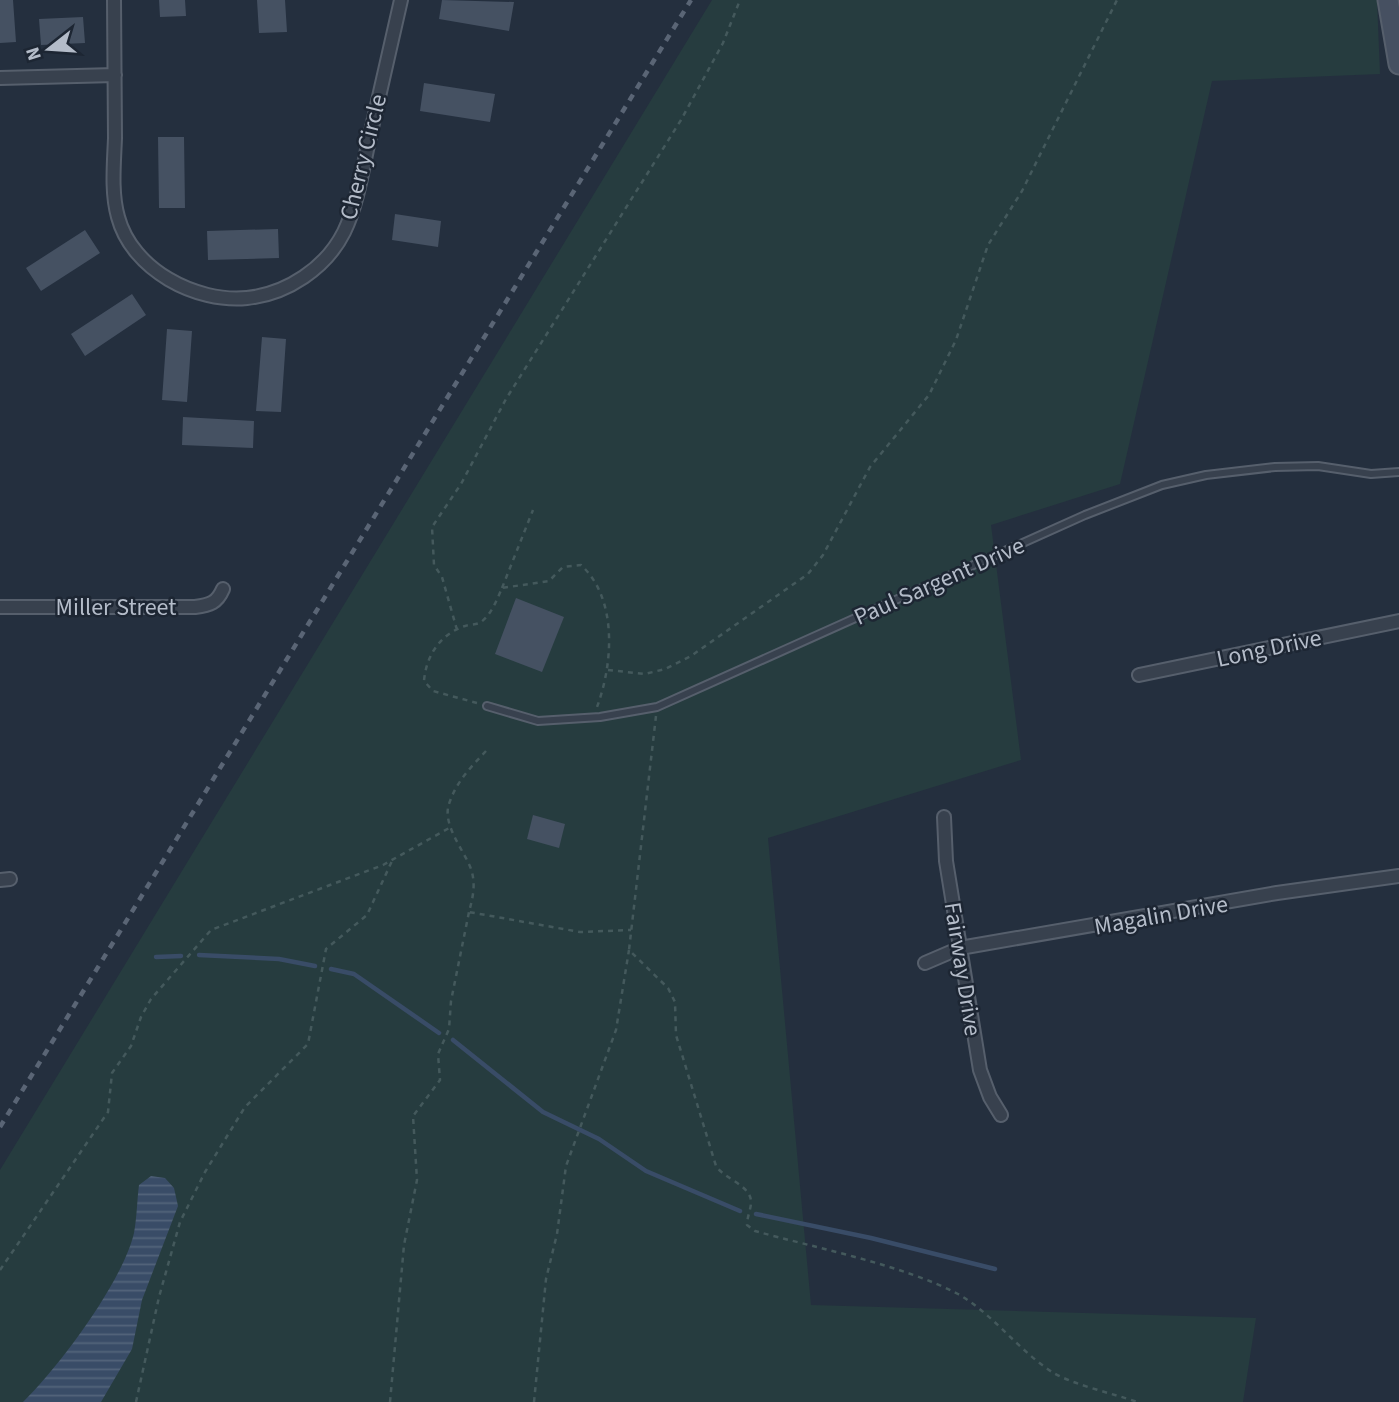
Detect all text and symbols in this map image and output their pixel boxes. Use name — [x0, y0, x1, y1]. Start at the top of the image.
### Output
north arrow — [14, 14, 84, 84]
text: N — [19, 44, 49, 64]
street label: Cherry Circle — [331, 90, 396, 224]
street label: Paul Sargent Drive — [848, 528, 1030, 635]
street label: Miller Street — [56, 590, 176, 625]
street label: Long Drive — [1213, 620, 1325, 677]
street label: Magalin Drive — [1091, 887, 1231, 944]
street label: Fairway Drive — [935, 900, 990, 1038]

